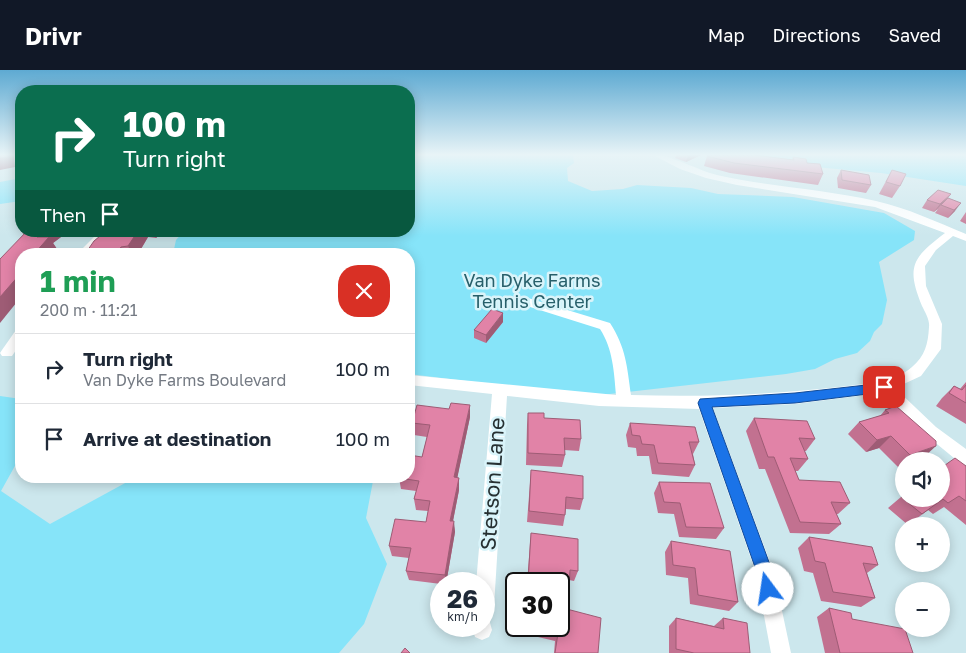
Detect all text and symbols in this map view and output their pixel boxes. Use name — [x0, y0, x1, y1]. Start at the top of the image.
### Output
text: Drivr — [25, 21, 82, 50]
text: Map — [708, 24, 744, 46]
text: Directions — [772, 24, 860, 46]
text: Saved — [888, 24, 941, 46]
text: 100 m — [123, 103, 226, 145]
icon: right — [40, 105, 105, 170]
text: Turn right — [123, 145, 226, 172]
icon: arrive — [96, 200, 124, 228]
text: Then — [40, 203, 86, 226]
text: 1 min — [40, 263, 116, 299]
button: close — [338, 265, 390, 317]
park label: Van Dyke Farms Tennis Center — [463, 269, 601, 312]
text: 200 m · 11:21 — [40, 300, 137, 320]
text: Turn right — [83, 347, 173, 370]
icon: right — [40, 355, 68, 383]
text: 100 m — [336, 357, 390, 380]
pin — [863, 366, 905, 408]
text: Van Dyke Farms Boulevard — [83, 370, 286, 390]
icon: arrive — [870, 373, 898, 401]
street label: Stetson Lane — [474, 417, 510, 551]
icon: arrive — [40, 425, 68, 453]
text: Arrive at destination — [83, 427, 271, 450]
text: 100 m — [336, 427, 390, 450]
map controls — [895, 452, 950, 637]
button: sound — [895, 452, 950, 507]
button: + — [895, 517, 950, 572]
position arrow — [741, 562, 793, 614]
speed limit sign: 30 — [505, 572, 570, 637]
button: − — [895, 582, 950, 637]
text: 26 — [447, 583, 478, 614]
text: km/h — [447, 609, 478, 624]

